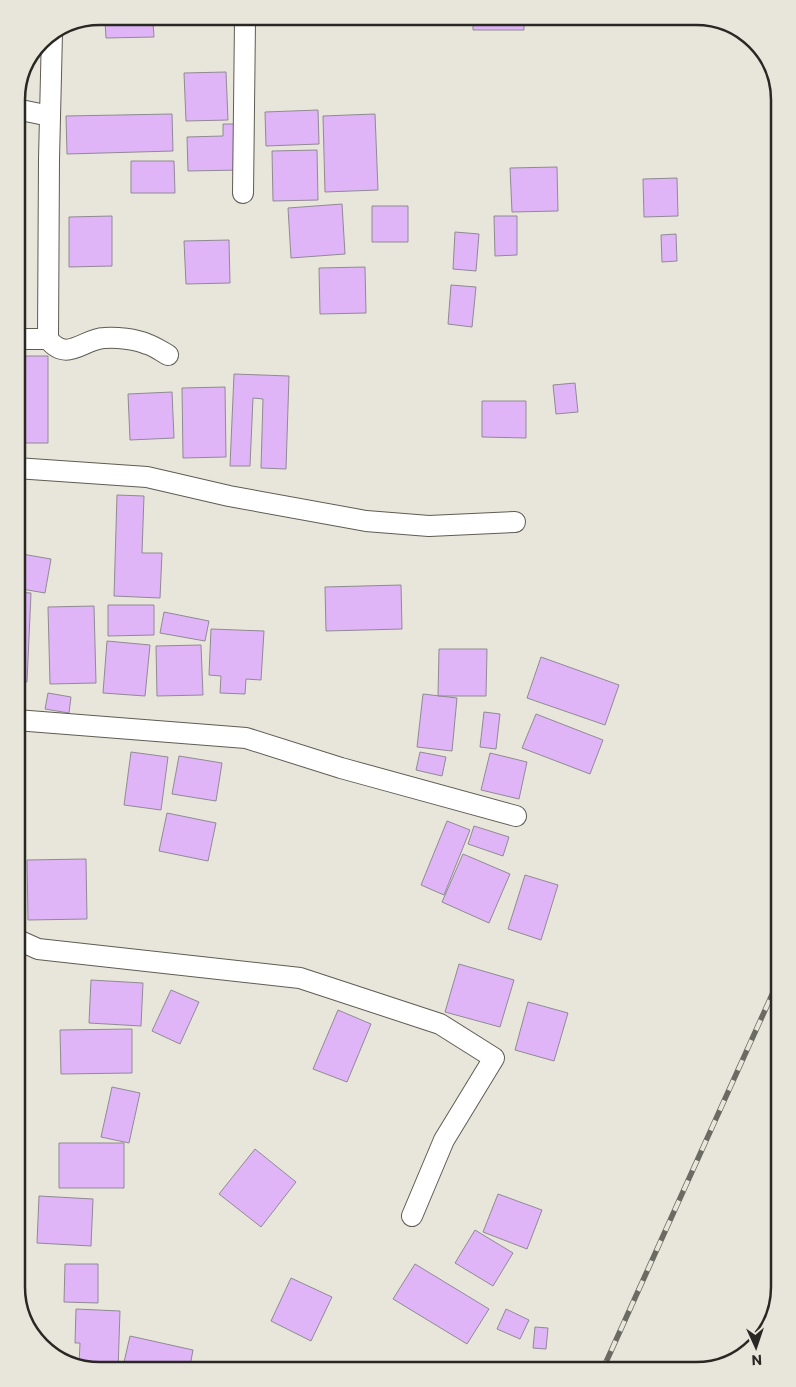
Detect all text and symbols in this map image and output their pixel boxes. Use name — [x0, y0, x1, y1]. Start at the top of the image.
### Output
north arrow — [731, 1322, 781, 1372]
text: N — [751, 1352, 762, 1369]

